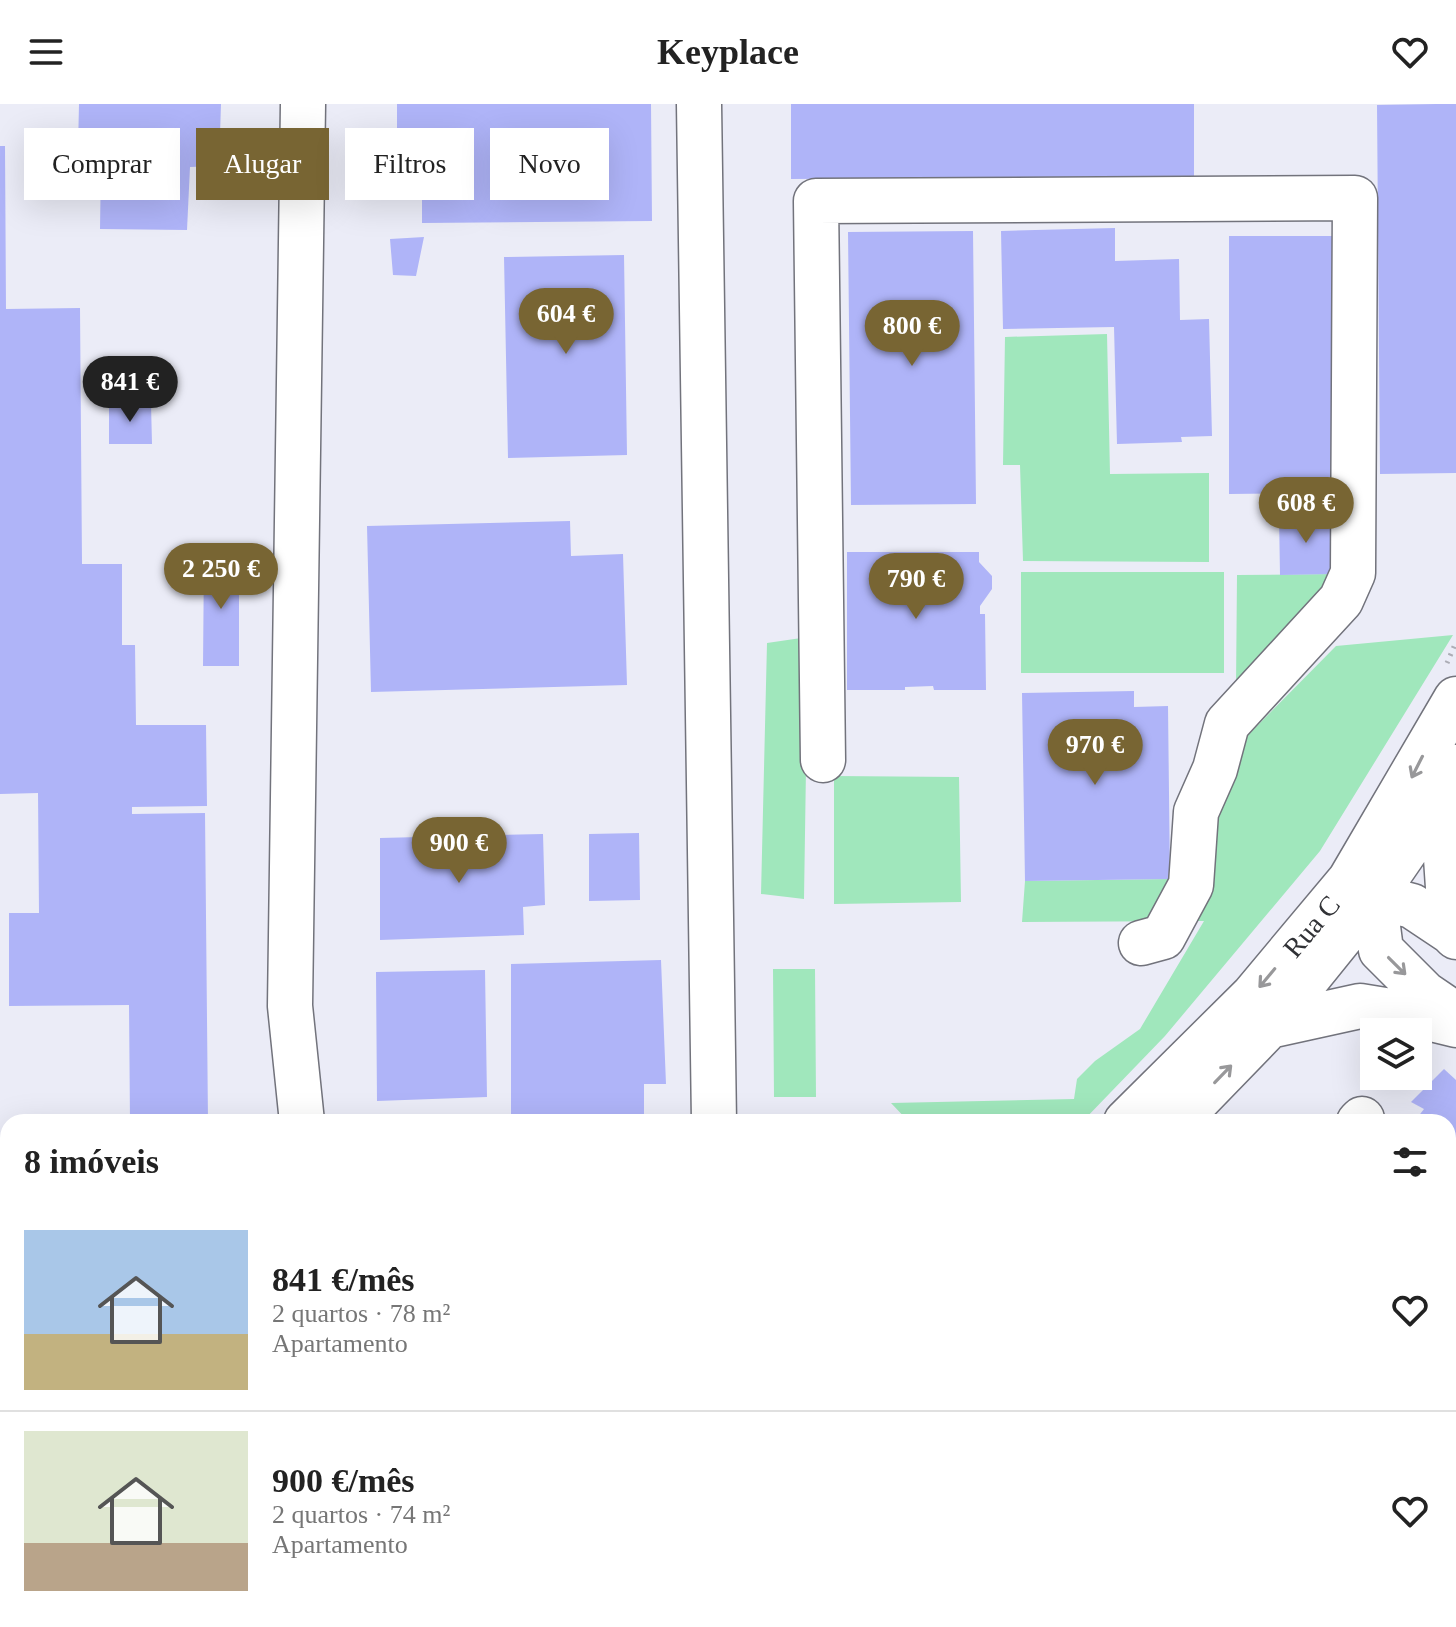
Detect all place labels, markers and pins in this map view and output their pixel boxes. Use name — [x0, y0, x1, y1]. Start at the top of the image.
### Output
pin: 604 € — [510, 288, 622, 356]
pin: 800 € — [856, 300, 968, 368]
pin: 841 € — [74, 356, 186, 424]
pin: 608 € — [1250, 477, 1362, 545]
pin: 2 250 € — [147, 543, 295, 611]
pin: 790 € — [860, 553, 972, 621]
pin: 970 € — [1039, 719, 1151, 787]
pin: 900 € — [403, 817, 515, 885]

